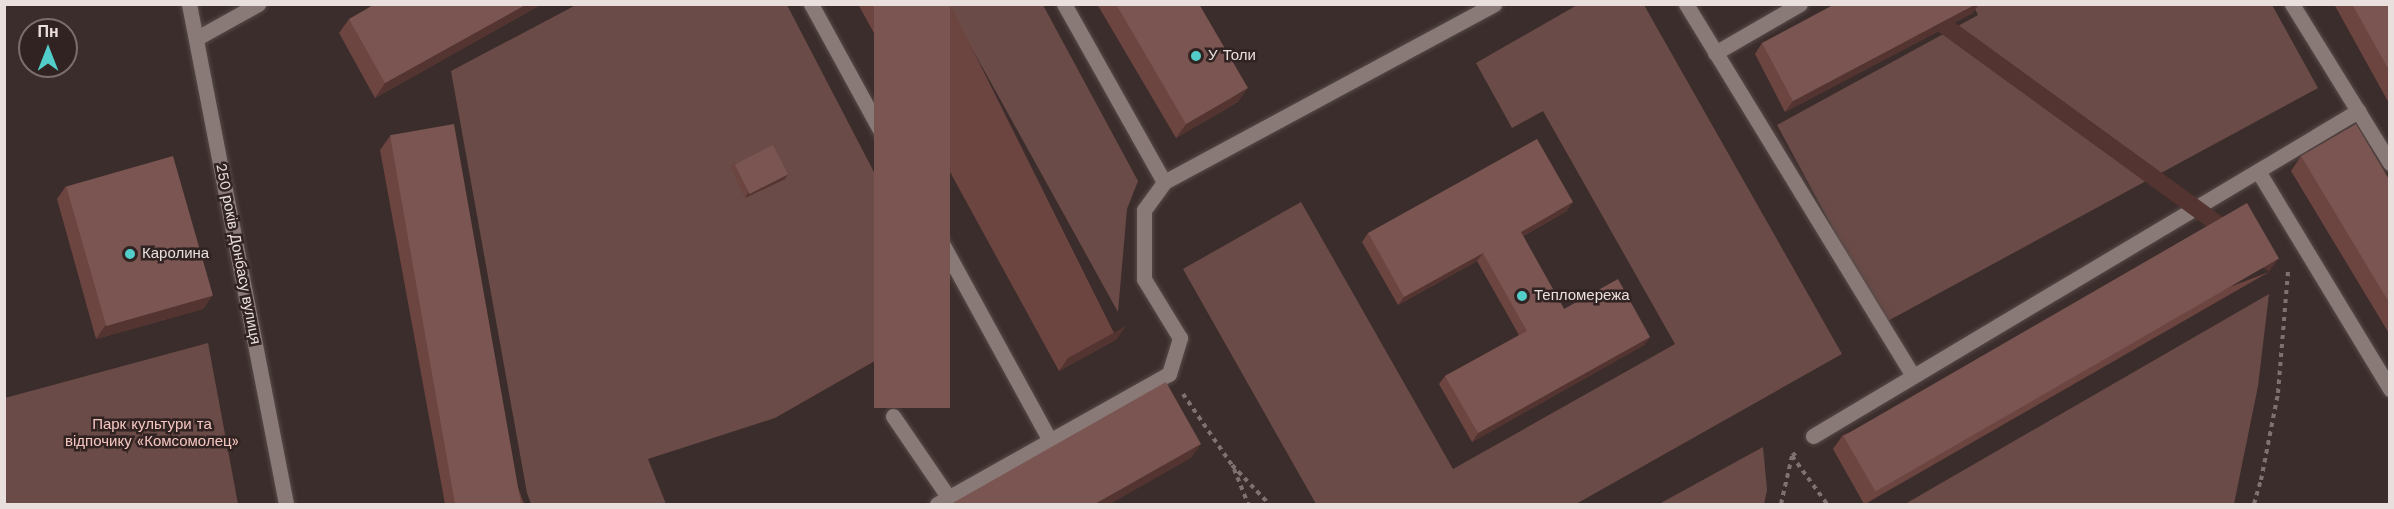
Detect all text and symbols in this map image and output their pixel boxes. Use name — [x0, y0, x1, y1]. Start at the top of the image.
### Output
north arrow — [18, 18, 78, 78]
text: Пн — [37, 22, 59, 41]
place label: У Толи — [1208, 47, 1256, 65]
marker: У Толи — [1189, 49, 1203, 63]
street label: 250 років Донбасу вулиця — [212, 162, 264, 346]
place label: Каролина — [142, 245, 209, 263]
marker: Каролина — [123, 247, 137, 261]
place label: Тепломережа — [1534, 287, 1630, 305]
marker: Тепломережа — [1515, 289, 1529, 303]
park label: Парк культури та відпочику «Комсомолец» — [65, 415, 239, 450]

